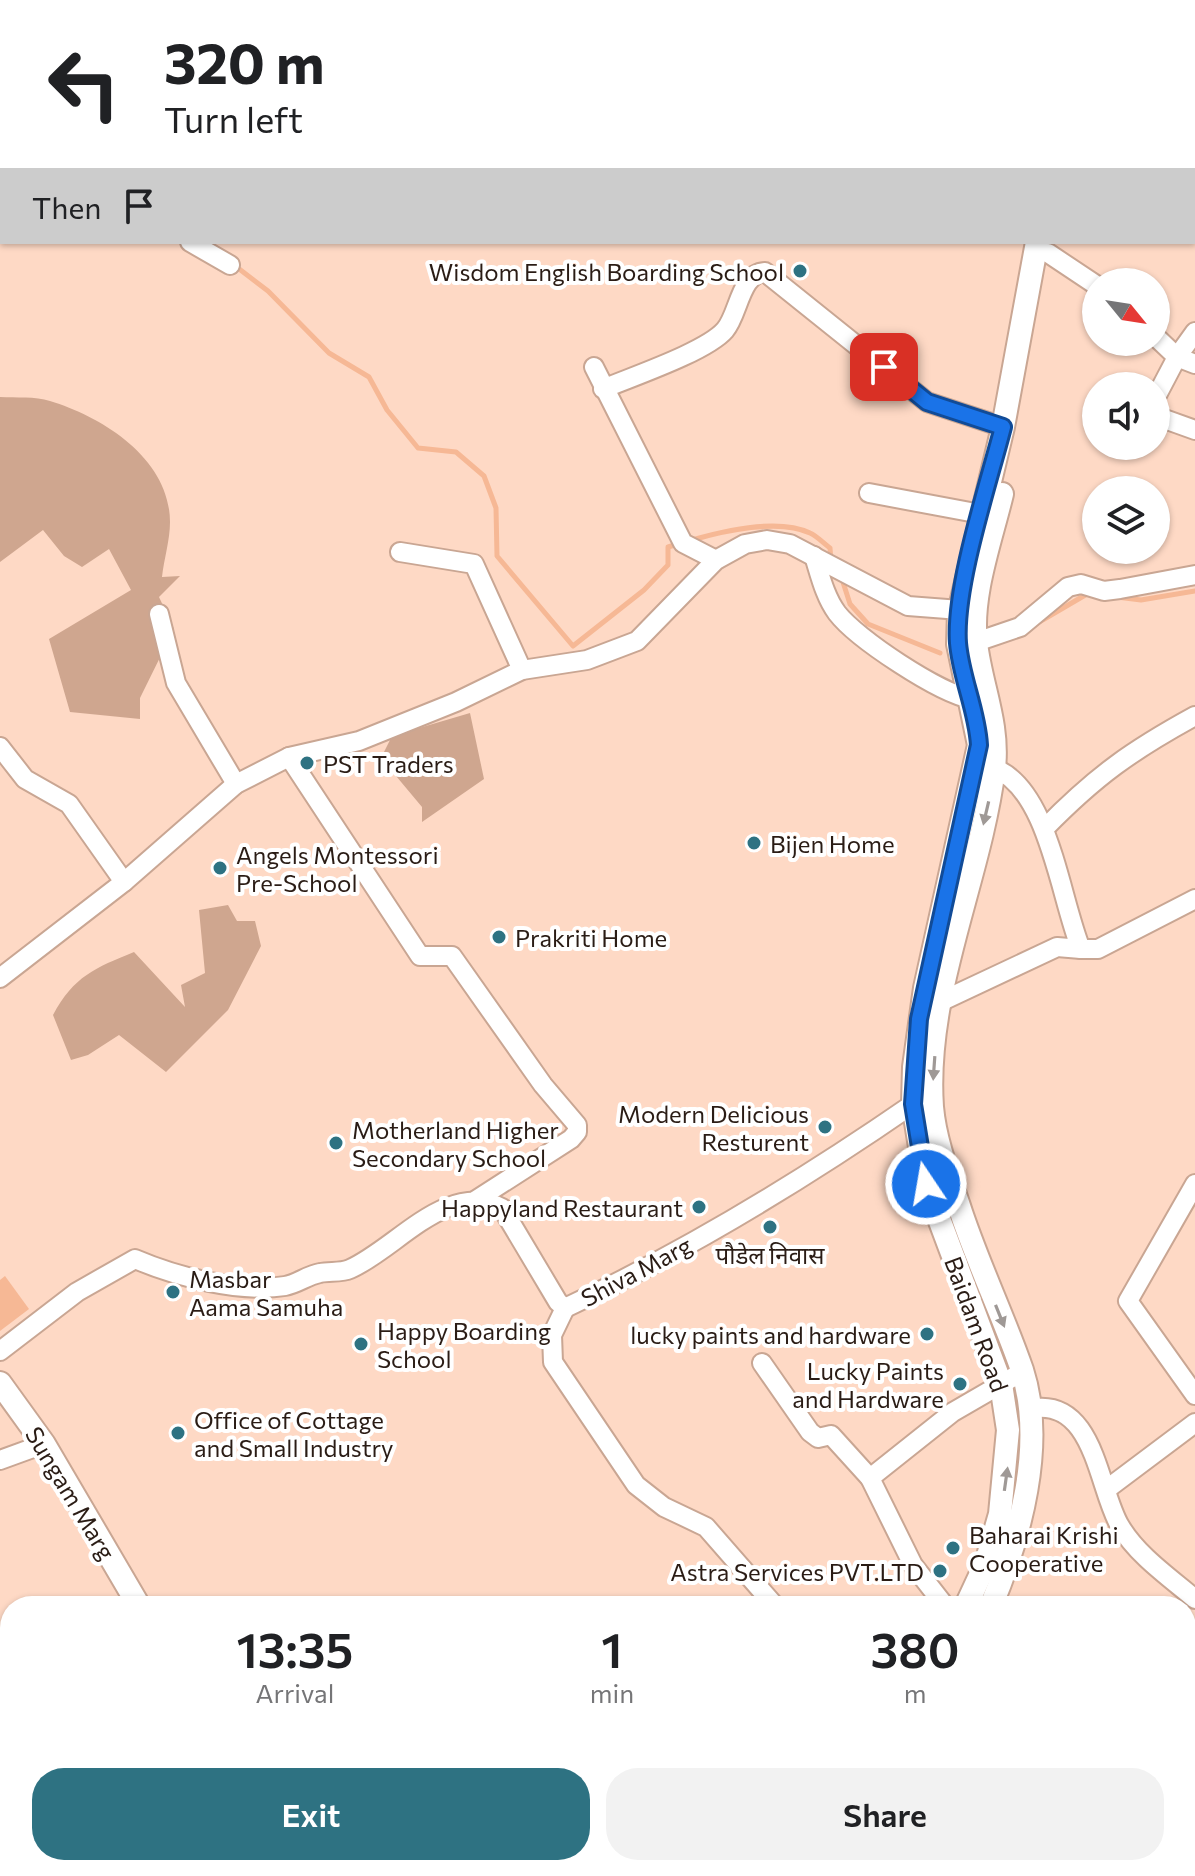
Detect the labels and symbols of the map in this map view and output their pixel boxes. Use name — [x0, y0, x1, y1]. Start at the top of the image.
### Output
place label: Wisdom English Boarding School — [429, 257, 784, 286]
marker: Wisdom English Boarding School — [791, 262, 809, 280]
north arrow — [1082, 268, 1170, 356]
pin — [850, 333, 918, 401]
place label: PST Traders — [323, 749, 454, 778]
marker: PST Traders — [298, 754, 316, 772]
one-way arrow — [979, 801, 992, 826]
place label: Bijen Home — [770, 829, 895, 858]
marker: Bijen Home — [745, 834, 763, 852]
place label: Angels Montessori Pre-School — [236, 840, 439, 897]
marker: Angels Montessori Pre-School — [211, 859, 229, 877]
place label: Prakriti Home — [515, 923, 667, 952]
marker: Prakriti Home — [490, 928, 508, 946]
one-way arrow — [927, 1056, 940, 1081]
place label: Modern Delicious Resturent — [618, 1099, 809, 1156]
place label: Motherland Higher Secondary School — [352, 1115, 559, 1172]
marker: Modern Delicious Resturent — [816, 1118, 834, 1136]
marker: Motherland Higher Secondary School — [327, 1134, 345, 1152]
position arrow — [884, 1142, 968, 1226]
place label: Happyland Restaurant — [441, 1193, 683, 1222]
marker: Happyland Restaurant — [690, 1198, 708, 1216]
marker: पौडेल निवास — [761, 1218, 779, 1236]
street label: Shiva Marg — [576, 1230, 696, 1312]
place label: पौडेल निवास — [716, 1240, 825, 1269]
street label: Baidam Road — [939, 1252, 1015, 1396]
place label: Masbar Aama Samuha — [189, 1264, 343, 1321]
marker: Masbar Aama Samuha — [164, 1283, 182, 1301]
one-way arrow — [994, 1304, 1007, 1328]
place label: Happy Boarding School — [377, 1316, 551, 1373]
place label: lucky paints and hardware — [630, 1320, 911, 1349]
marker: lucky paints and hardware — [918, 1325, 936, 1343]
marker: Happy Boarding School — [352, 1335, 370, 1353]
place label: Lucky Paints and Hardware — [792, 1356, 944, 1413]
marker: Lucky Paints and Hardware — [951, 1375, 969, 1393]
place label: Office of Cottage and Small Industry — [194, 1405, 394, 1462]
street label: Sungam Marg — [20, 1421, 122, 1565]
marker: Office of Cottage and Small Industry — [169, 1424, 187, 1442]
one-way arrow — [999, 1466, 1012, 1491]
place label: Baharai Krishi Cooperative — [969, 1520, 1119, 1577]
marker: Baharai Krishi Cooperative — [944, 1539, 962, 1557]
place label: Astra Services PVT.LTD — [670, 1557, 924, 1586]
marker: Astra Services PVT.LTD — [931, 1562, 949, 1580]

